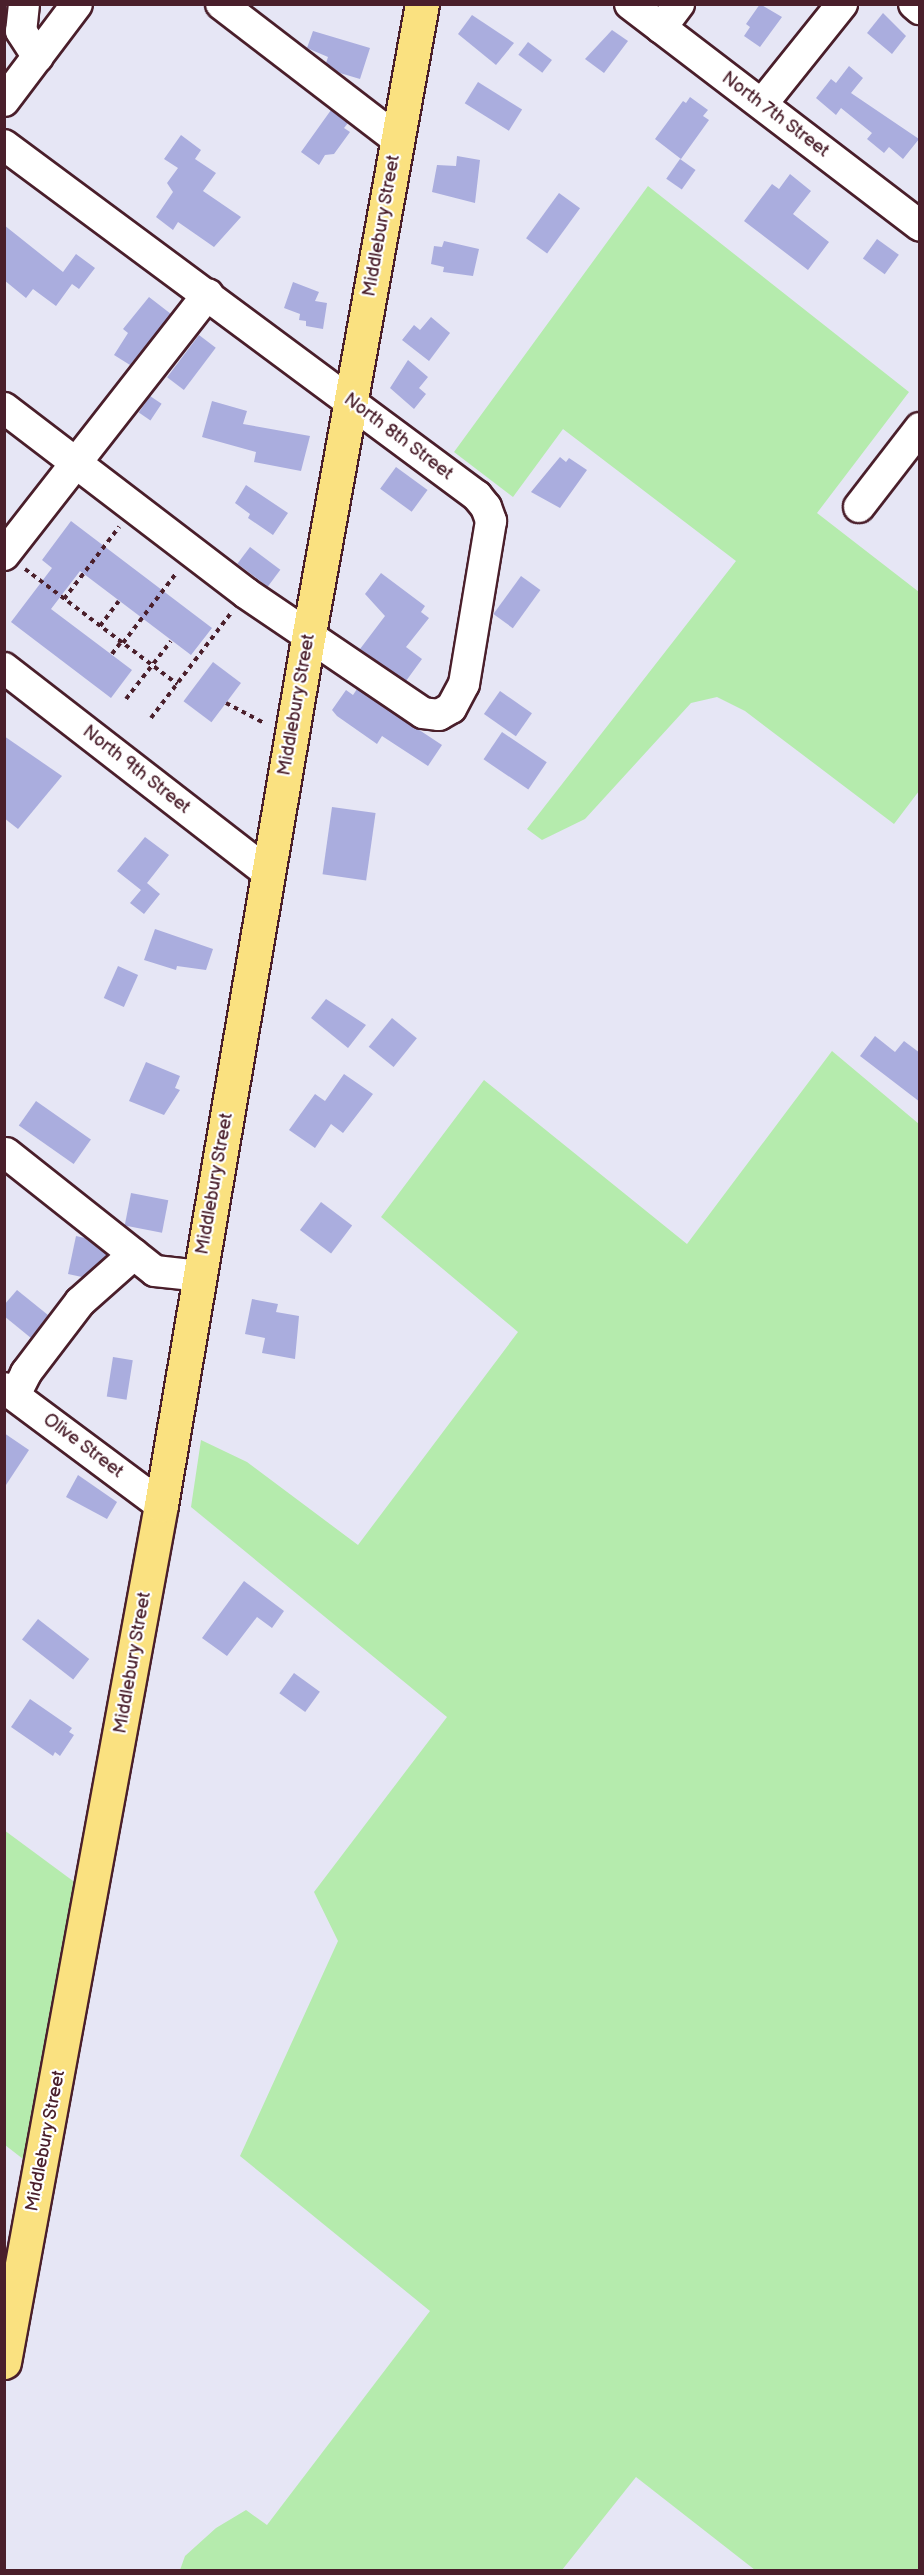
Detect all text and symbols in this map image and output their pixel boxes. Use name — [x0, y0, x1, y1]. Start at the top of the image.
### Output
street label: North 7th Street — [717, 67, 833, 163]
street label: Middlebury Street — [359, 153, 405, 299]
street label: North 8th Street — [339, 389, 457, 485]
street label: Middlebury Street — [274, 632, 320, 778]
street label: North 9th Street — [78, 721, 194, 819]
street label: Middlebury Street — [192, 1111, 238, 1257]
street label: Olive Street — [39, 1409, 127, 1483]
street label: Middlebury Street — [110, 1590, 156, 1736]
street label: Middlebury Street — [22, 2068, 70, 2214]

